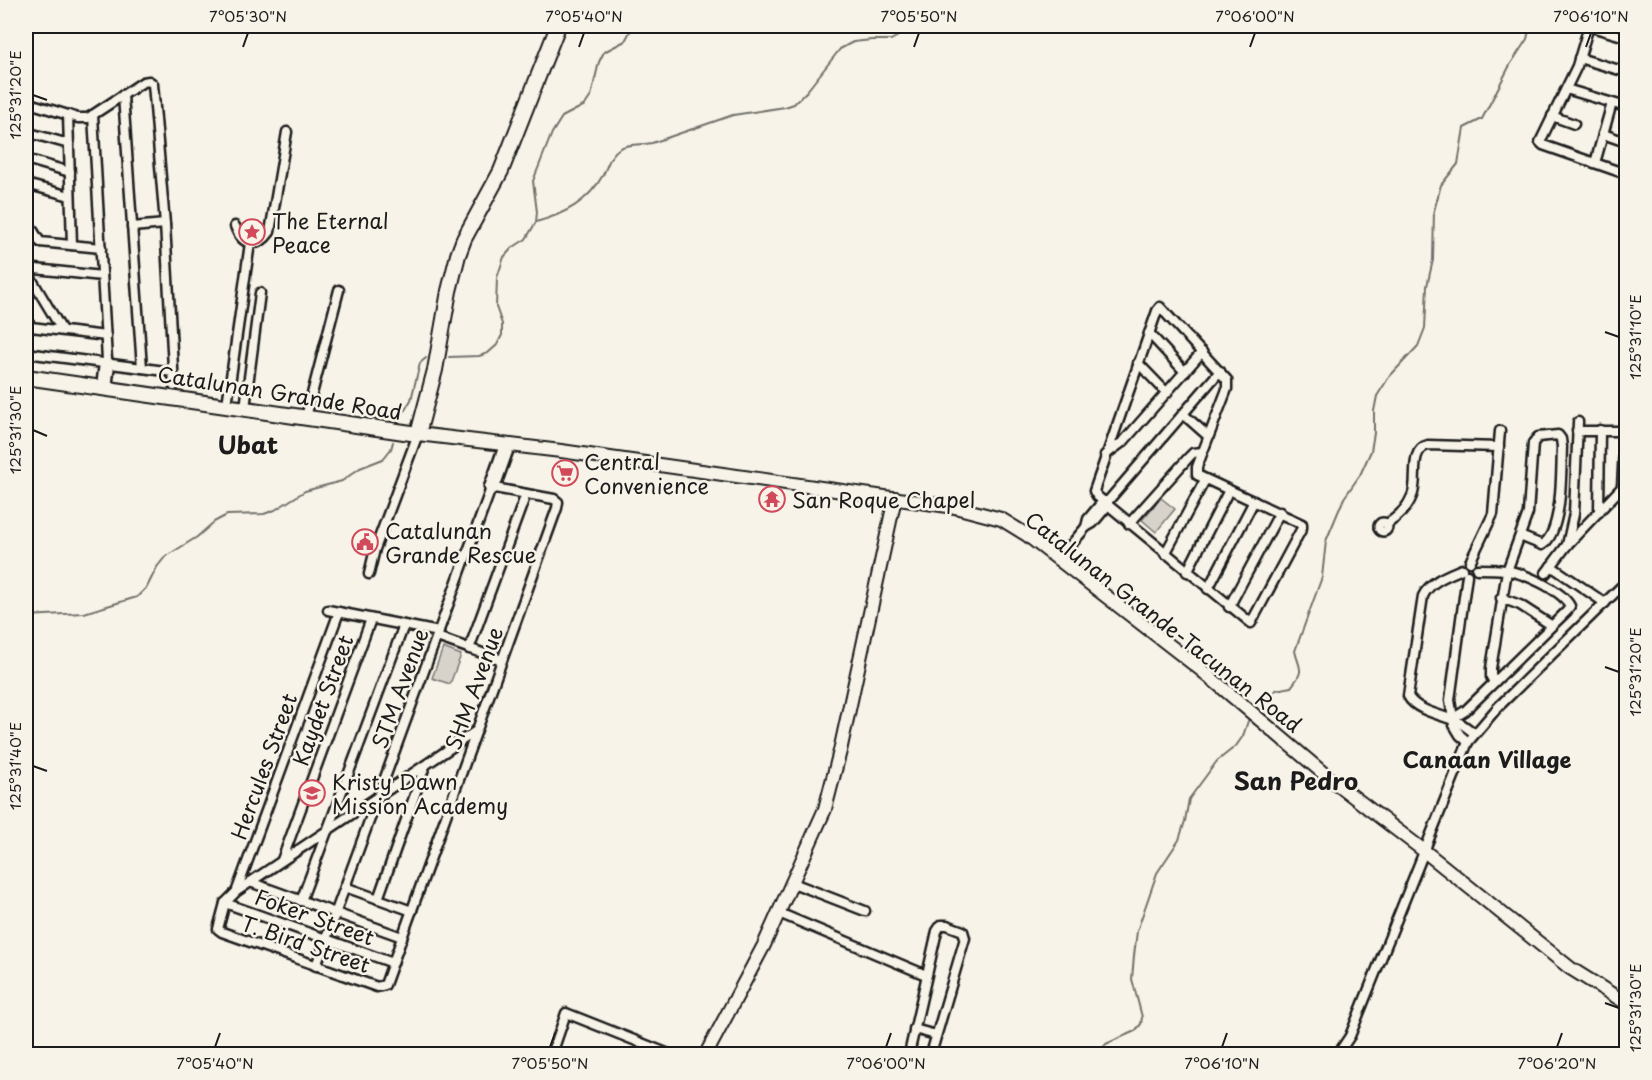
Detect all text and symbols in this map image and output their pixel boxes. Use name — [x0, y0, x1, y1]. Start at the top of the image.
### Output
text: 7°05'30"N — [209, 4, 287, 27]
text: 7°05'40"N — [545, 4, 623, 27]
text: 7°05'50"N — [880, 4, 958, 27]
text: 7°06'00"N — [1215, 4, 1295, 27]
text: 7°06'10"N — [1553, 4, 1629, 27]
text: 125°31'20"E — [3, 50, 26, 140]
place label: The Eternal Peace — [272, 204, 389, 260]
place icon: The Eternal Peace — [237, 217, 267, 247]
text: 125°31'10"E — [1623, 294, 1646, 380]
street label: Catalunan Grande Road — [155, 357, 405, 427]
text: 125°31'30"E — [3, 386, 26, 474]
district label: Ubat — [218, 426, 278, 462]
place label: Central Convenience — [584, 445, 709, 501]
supermarket icon: Central Convenience — [550, 458, 580, 488]
place label: San Roque Chapel — [792, 483, 975, 515]
temple icon: San Roque Chapel — [757, 484, 787, 514]
street label: Catalunan Grande-Tacunan Road — [1019, 503, 1309, 739]
place label: Catalunan Grande Rescue — [385, 514, 537, 570]
public building icon: Catalunan Grande Rescue — [350, 527, 380, 557]
street label: SHM Avenue — [436, 622, 510, 754]
street label: STM Avenue — [362, 623, 436, 753]
text: 125°31'20"E — [1623, 627, 1646, 717]
street label: Kaydet Street — [284, 630, 360, 770]
street label: Hercules Street — [222, 688, 304, 844]
text: 125°31'40"E — [3, 722, 26, 810]
district label: Canaan Village — [1403, 742, 1572, 775]
district label: San Pedro — [1234, 762, 1358, 798]
place label: Kristy Dawn Mission Academy — [332, 765, 508, 821]
school or university icon: Kristy Dawn Mission Academy — [297, 778, 327, 808]
street label: Foker Street — [251, 880, 379, 952]
street label: T. Bird Street — [237, 906, 375, 980]
text: 125°31'30"E — [1623, 964, 1646, 1052]
text: 7°05'40"N — [176, 1051, 254, 1074]
text: 7°05'50"N — [511, 1051, 589, 1074]
text: 7°06'00"N — [846, 1051, 926, 1074]
text: 7°06'10"N — [1184, 1051, 1260, 1074]
text: 7°06'20"N — [1517, 1051, 1597, 1074]

